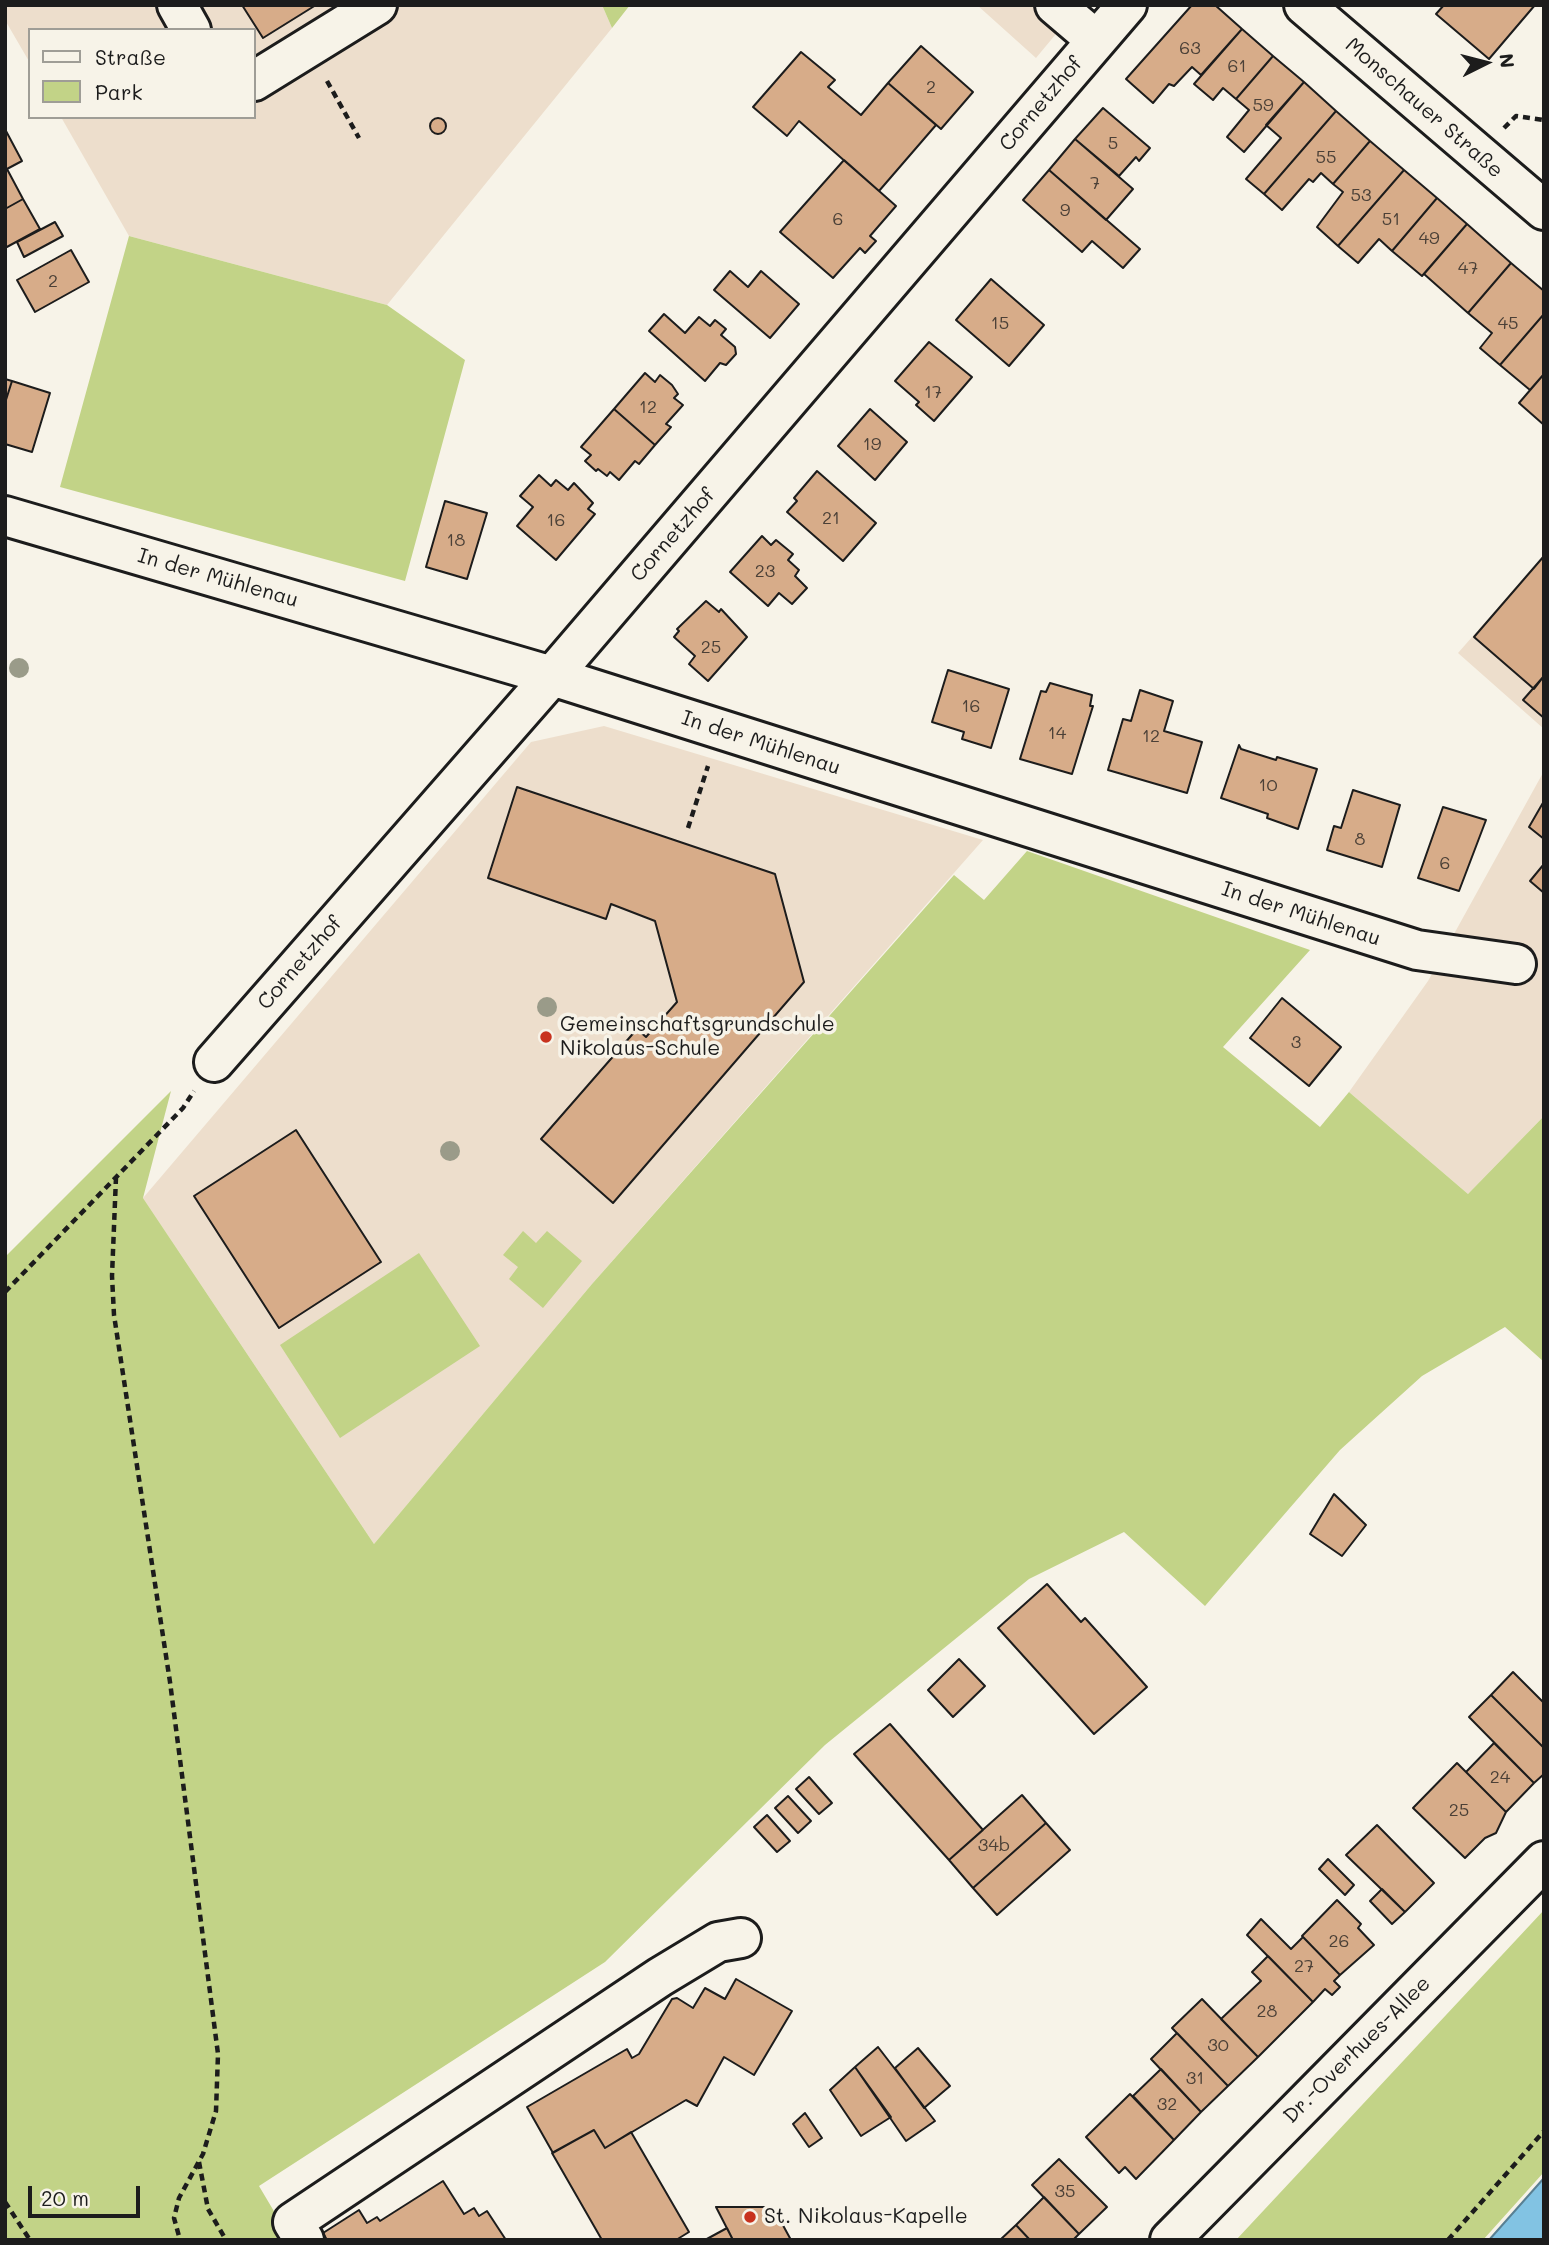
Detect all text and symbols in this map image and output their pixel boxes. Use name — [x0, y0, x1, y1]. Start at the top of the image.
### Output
legend — [28, 28, 256, 119]
north arrow — [1451, 28, 1521, 98]
street label: Monschauer Straße — [1340, 33, 1508, 183]
house number: 63 — [1179, 37, 1201, 59]
text: Straße — [95, 43, 166, 70]
street label: Cornetzhof — [994, 51, 1088, 157]
text: N — [1494, 52, 1521, 69]
house number: 61 — [1228, 55, 1246, 77]
house number: 2 — [926, 76, 936, 98]
text: Park — [95, 78, 143, 105]
house number: 59 — [1252, 94, 1274, 116]
house number: 5 — [1108, 132, 1118, 154]
house number: 55 — [1316, 146, 1336, 168]
house number: 7 — [1090, 172, 1100, 194]
house number: 53 — [1350, 184, 1372, 206]
house number: 9 — [1060, 199, 1070, 221]
house number: 6 — [833, 208, 843, 230]
house number: 51 — [1382, 208, 1400, 230]
house number: 49 — [1418, 227, 1440, 249]
house number: 47 — [1458, 257, 1478, 279]
house number: 2 — [48, 270, 58, 292]
house number: 15 — [991, 312, 1009, 334]
house number: 45 — [1497, 312, 1519, 334]
house number: 17 — [924, 381, 942, 403]
house number: 12 — [639, 396, 657, 418]
house number: 19 — [863, 433, 881, 455]
street label: Cornetzhof — [625, 483, 721, 587]
house number: 21 — [822, 507, 840, 529]
house number: 16 — [547, 509, 565, 531]
house number: 18 — [447, 529, 465, 551]
street label: In der Mühlenau — [135, 543, 301, 613]
house number: 23 — [755, 560, 775, 582]
house number: 25 — [701, 636, 721, 658]
house number: 16 — [962, 695, 980, 717]
street label: In der Mühlenau — [678, 705, 844, 781]
house number: 14 — [1048, 722, 1066, 744]
house number: 12 — [1142, 725, 1160, 747]
house number: 10 — [1258, 774, 1278, 796]
house number: 8 — [1355, 828, 1365, 850]
house number: 6 — [1440, 852, 1450, 874]
street label: In der Mühlenau — [1218, 876, 1384, 952]
street label: Cornetzhof — [252, 911, 348, 1015]
place label: Gemeinschaftsgrundschule Nikolaus-Schule — [560, 1012, 835, 1062]
marker: Gemeinschaftsgrundschule Nikolaus-Schule — [538, 1029, 554, 1045]
house number: 3 — [1291, 1031, 1301, 1053]
house number: 24 — [1490, 1766, 1510, 1788]
house number: 25 — [1449, 1799, 1469, 1821]
house number: 34b — [978, 1834, 1010, 1856]
house number: 26 — [1329, 1930, 1349, 1952]
house number: 27 — [1294, 1955, 1314, 1977]
street label: Dr.-Overhues-Allee — [1278, 1971, 1436, 2129]
house number: 28 — [1257, 2000, 1277, 2022]
house number: 30 — [1207, 2034, 1229, 2056]
house number: 31 — [1186, 2067, 1204, 2089]
house number: 32 — [1157, 2093, 1177, 2115]
scale bar — [32, 2172, 144, 2216]
house number: 35 — [1054, 2180, 1076, 2202]
text: 20 m — [41, 2184, 89, 2211]
place label: St. Nikolaus-Kapelle — [764, 2204, 968, 2230]
marker: St. Nikolaus-Kapelle — [742, 2209, 758, 2225]

